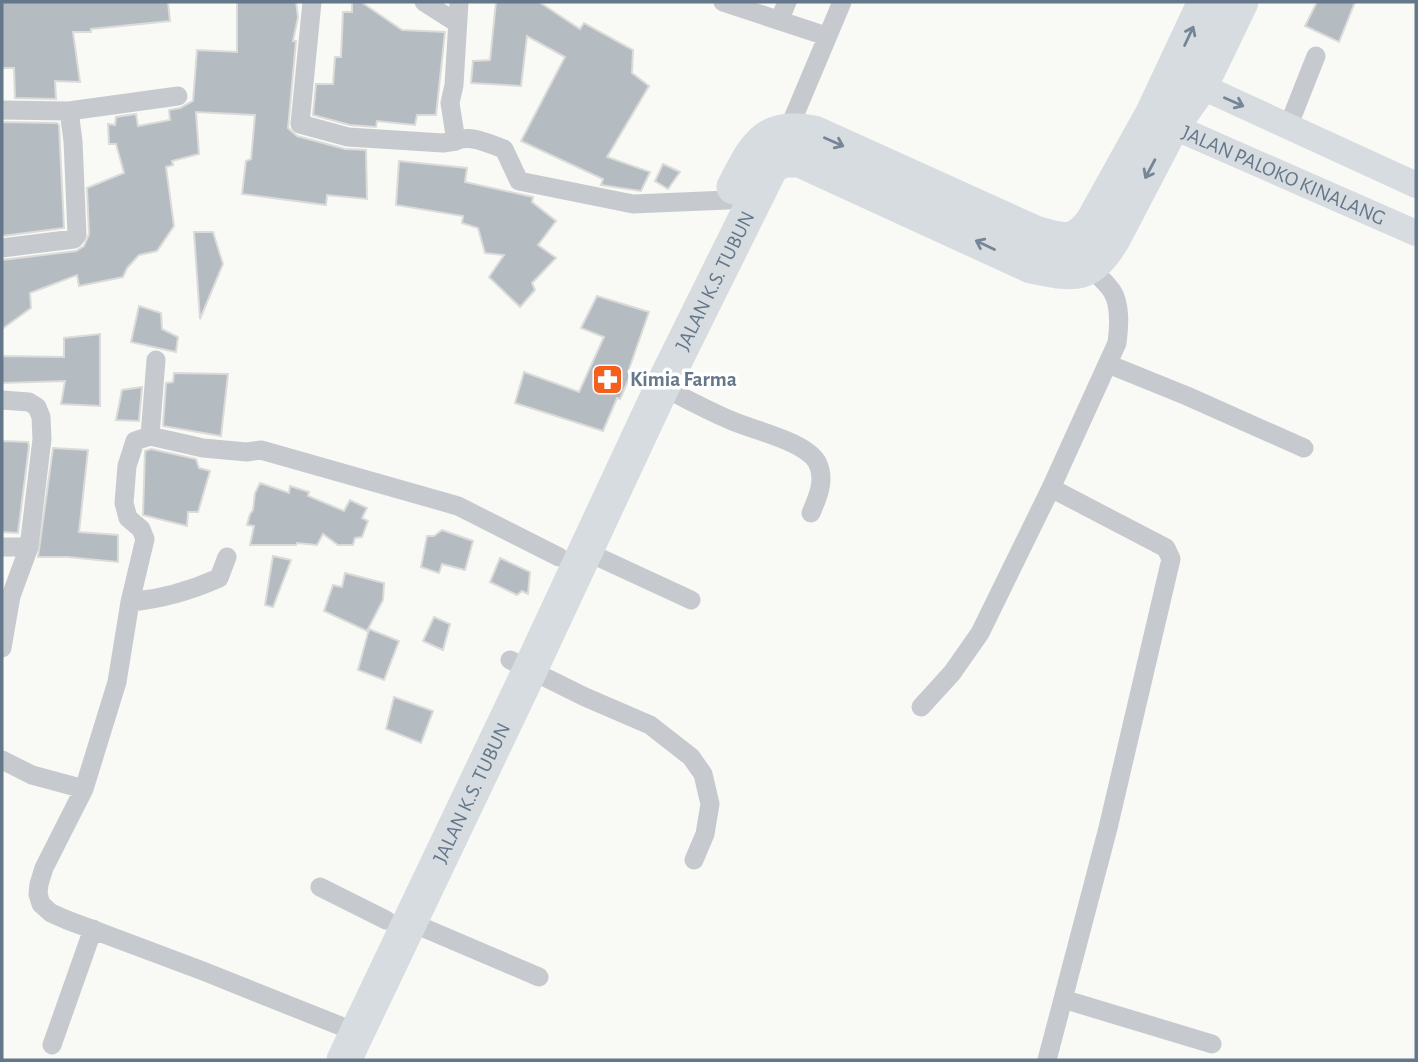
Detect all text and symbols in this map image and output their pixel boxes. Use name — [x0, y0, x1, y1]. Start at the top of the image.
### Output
one-way arrow — [1183, 25, 1196, 47]
one-way arrow — [1223, 96, 1244, 109]
street label: JALAN PALOKO KINALANG — [1179, 122, 1388, 229]
one-way arrow — [823, 136, 844, 149]
one-way arrow — [1142, 158, 1156, 178]
street label: JALAN K.S. TUBUN — [672, 208, 758, 354]
one-way arrow — [975, 238, 996, 251]
pharmacy icon: Kimia Farma — [590, 362, 624, 396]
place label: Kimia Farma — [630, 369, 737, 390]
street label: JALAN K.S. TUBUN — [429, 720, 514, 867]

